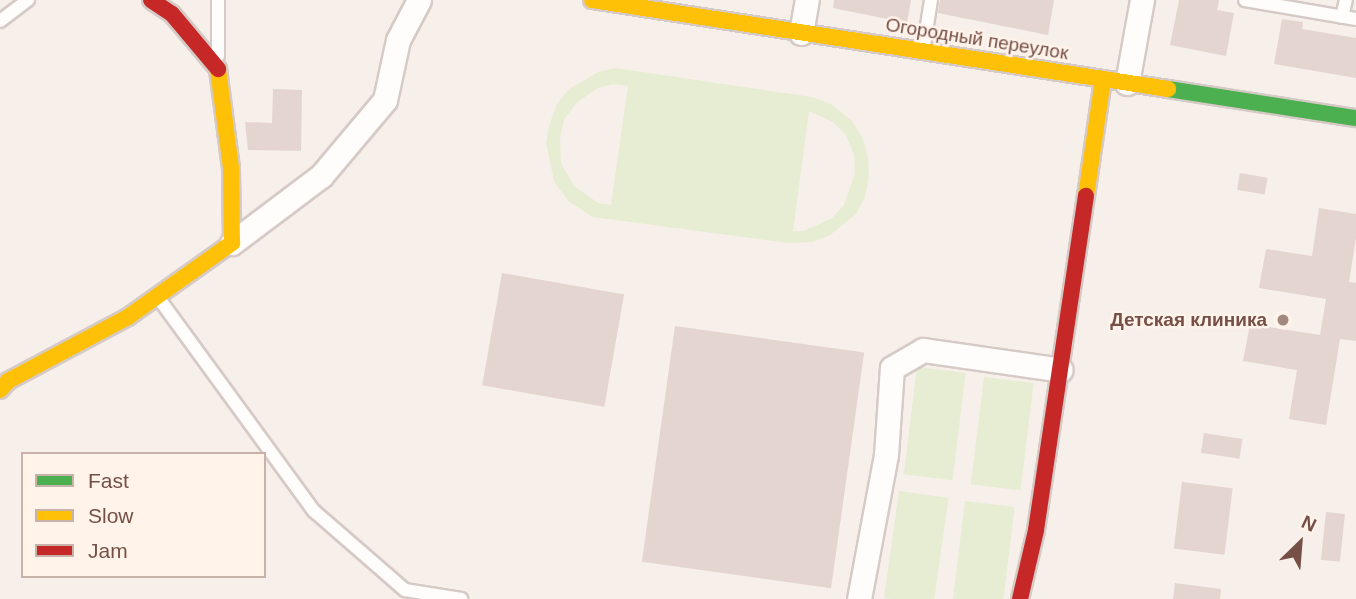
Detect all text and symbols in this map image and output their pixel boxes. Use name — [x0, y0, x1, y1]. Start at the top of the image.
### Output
street label: Огородный переулок — [884, 13, 1070, 65]
place label: Детская клиника — [1110, 309, 1267, 331]
marker: Детская клиника — [1273, 310, 1293, 330]
legend — [21, 452, 266, 578]
text: Fast — [88, 469, 129, 492]
text: Slow — [88, 504, 134, 527]
north arrow — [1265, 508, 1335, 578]
text: N — [1298, 511, 1320, 536]
text: Jam — [88, 539, 128, 562]

